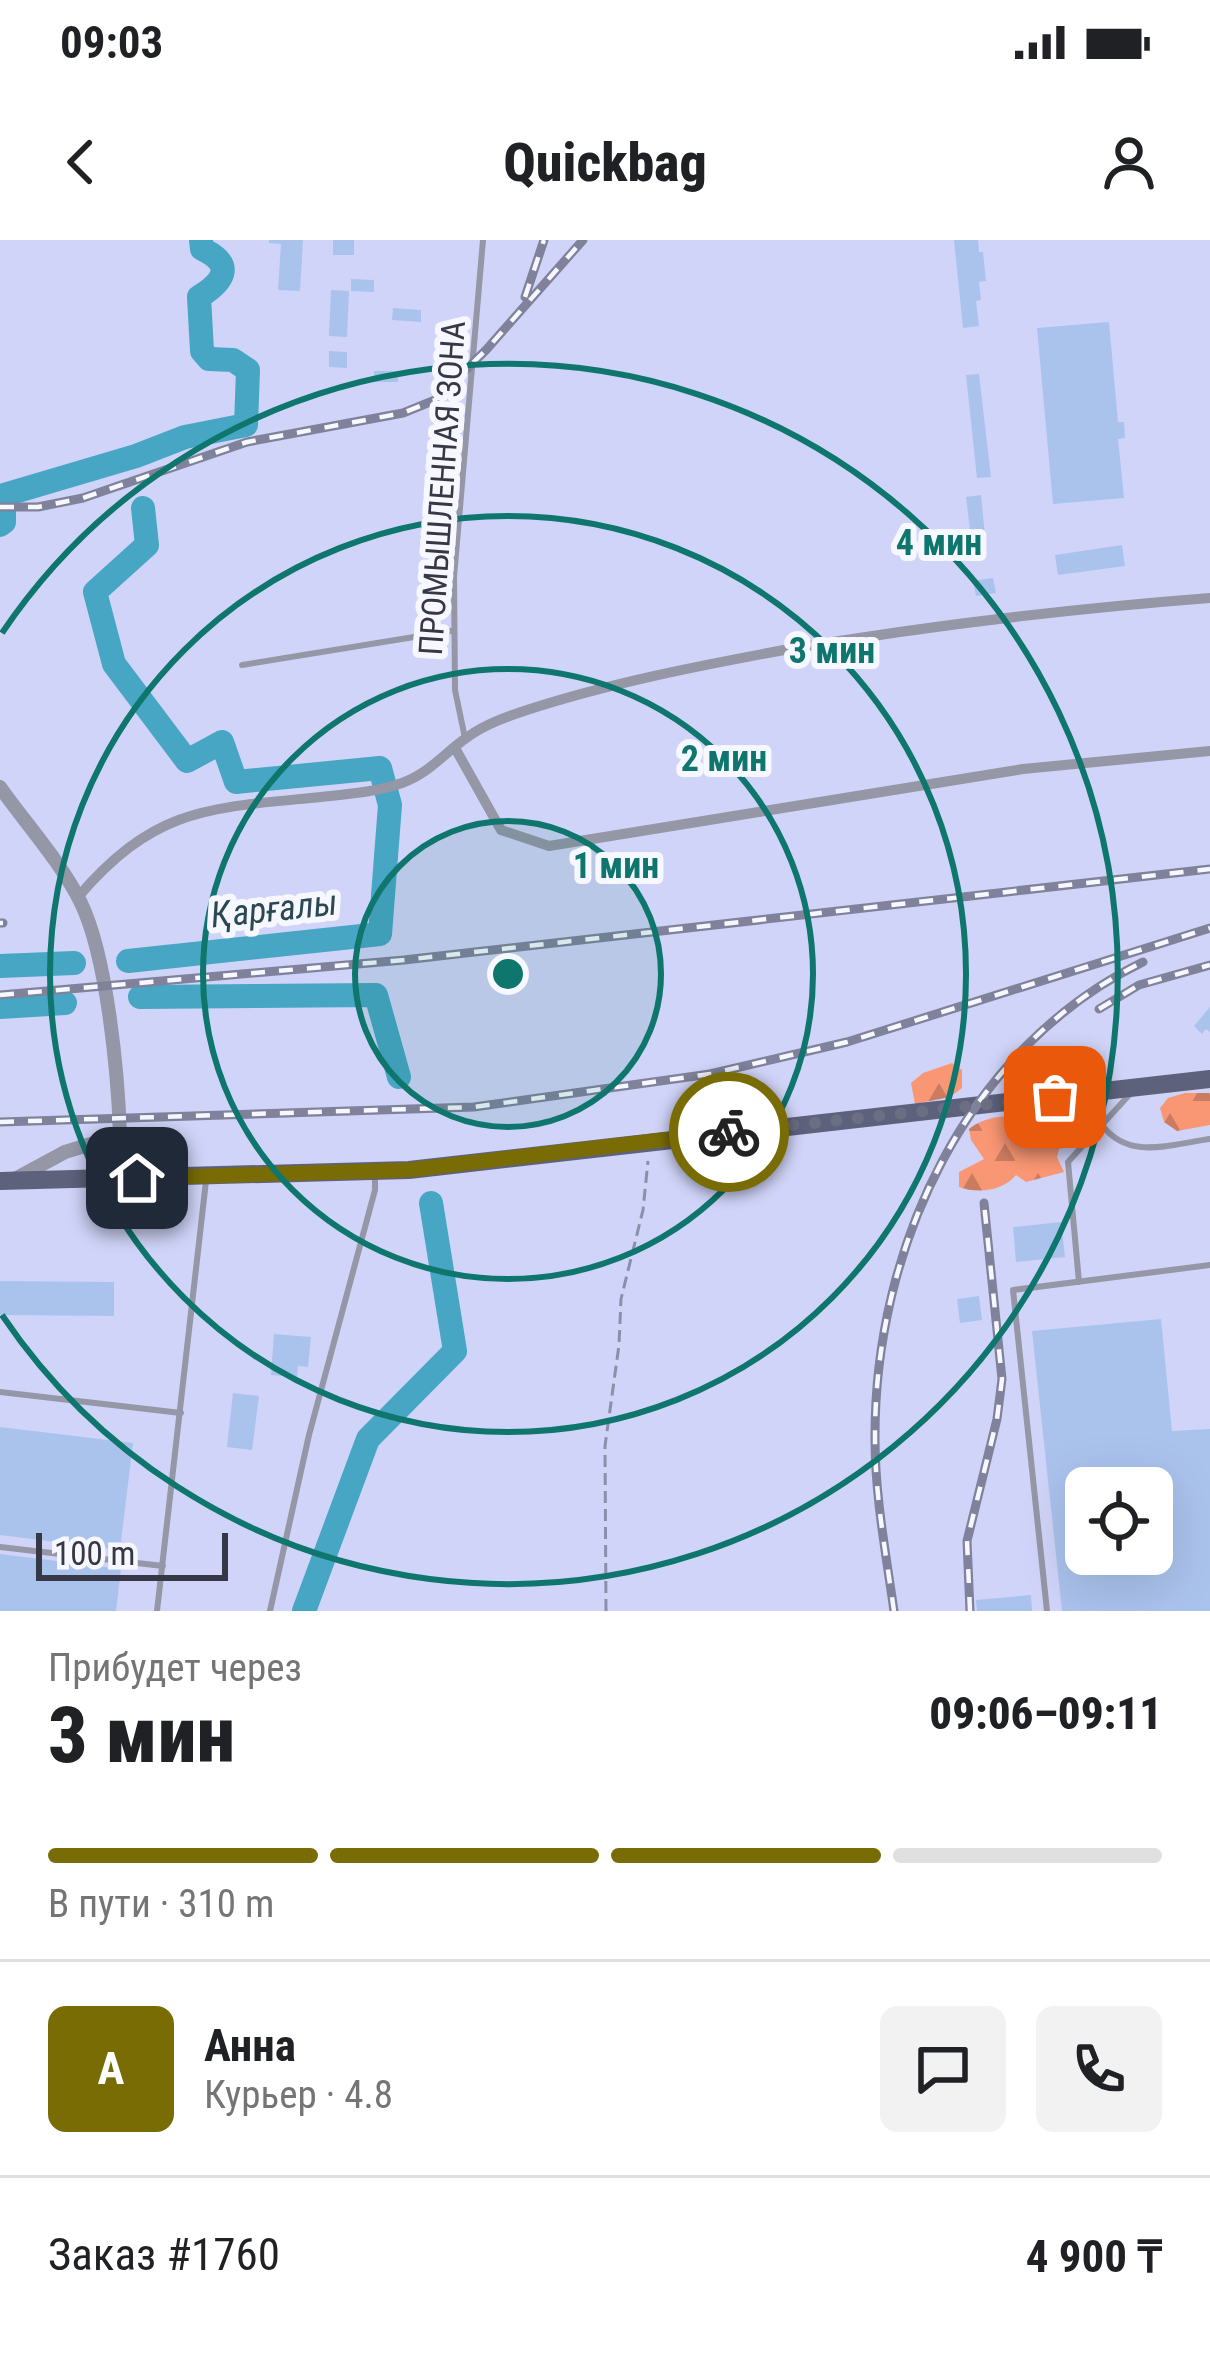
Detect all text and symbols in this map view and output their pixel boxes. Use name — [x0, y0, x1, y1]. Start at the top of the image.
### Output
text: 09:03 — [60, 16, 163, 69]
icon: back — [48, 129, 114, 195]
icon: person — [1096, 129, 1162, 195]
text: Quickbag — [503, 131, 707, 194]
street label: ПРОМЫШЛЕННАЯ ЗОНА — [411, 319, 473, 657]
text: 4 мин — [896, 522, 982, 564]
text: 3 мин — [789, 630, 875, 672]
text: 2 мин — [681, 738, 767, 780]
text: 1 мин — [573, 845, 659, 887]
water label: Қарғалы — [209, 881, 339, 937]
centre of rings — [487, 953, 529, 995]
pin — [1004, 1046, 1106, 1148]
icon: bag — [1022, 1064, 1088, 1130]
courier — [669, 1072, 789, 1192]
icon: bike — [696, 1099, 762, 1165]
pin — [86, 1127, 188, 1229]
icon: home — [104, 1145, 170, 1211]
map controls — [1065, 1467, 1173, 1575]
button: locate — [1065, 1467, 1173, 1575]
scale bar — [36, 1527, 228, 1580]
text: 100 m — [54, 1534, 135, 1573]
text: Прибудет через — [48, 1645, 302, 1691]
text: 09:06–09:11 — [929, 1687, 1162, 1740]
text: 3 мин — [48, 1690, 235, 1781]
text: В пути · 310 m — [48, 1881, 274, 1927]
button: chat — [880, 2006, 1006, 2132]
button: phone — [1036, 2006, 1162, 2132]
text: Анна — [204, 2019, 296, 2072]
text: А — [98, 2042, 124, 2095]
text: Курьер · 4.8 — [204, 2072, 393, 2118]
text: Заказ #1760 — [48, 2228, 280, 2281]
text: 4 900 ₸ — [1026, 2230, 1162, 2283]

